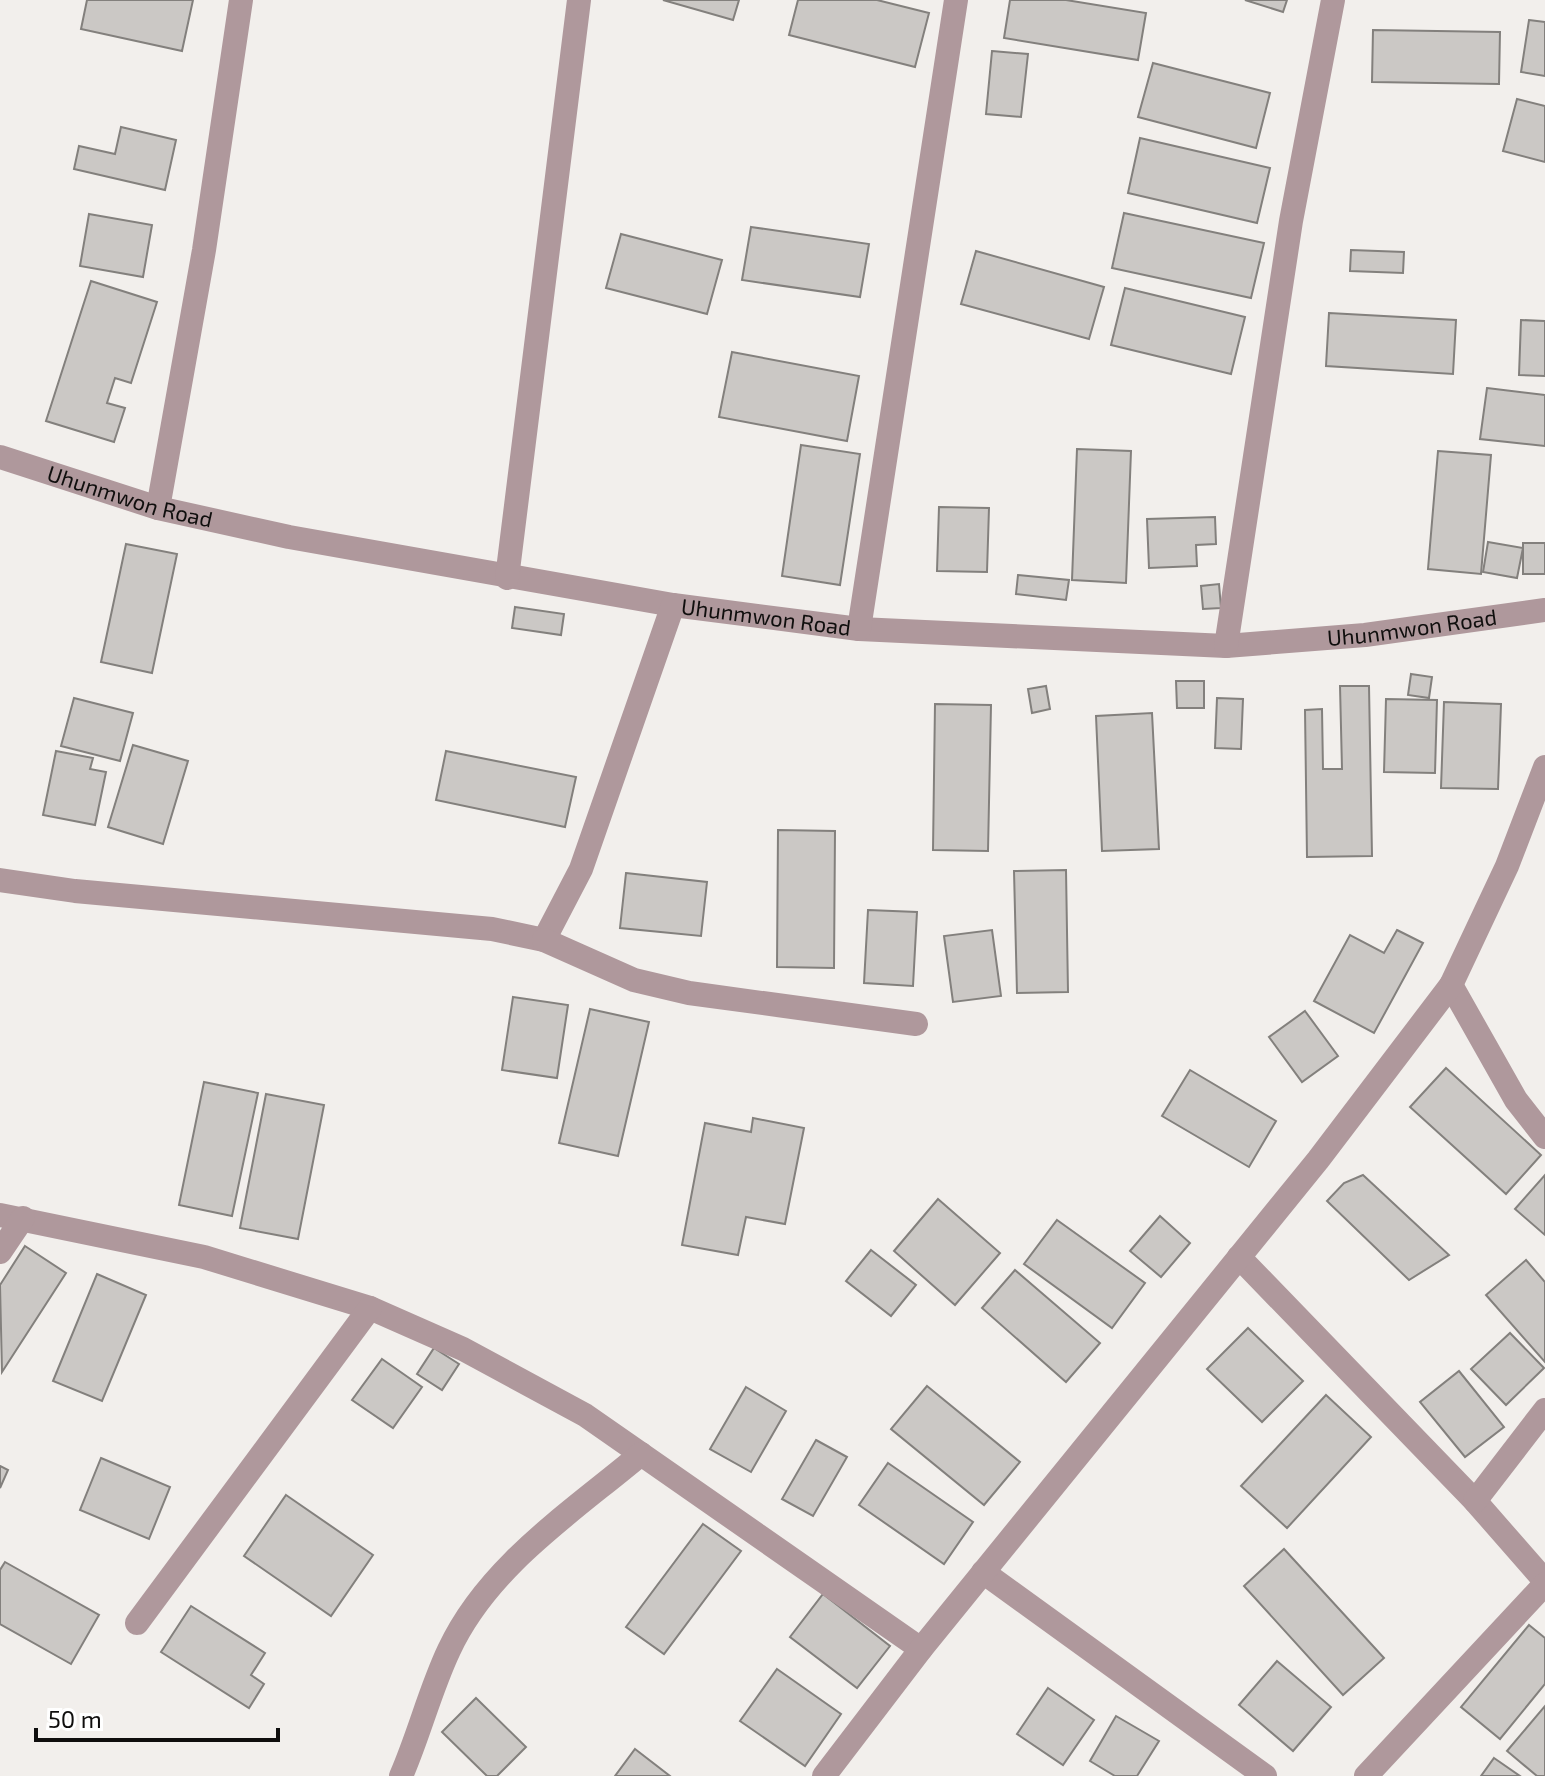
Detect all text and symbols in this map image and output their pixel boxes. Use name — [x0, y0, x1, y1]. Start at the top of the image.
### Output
street label: Uhunmwon Road — [44, 459, 215, 532]
street label: Uhunmwon Road — [680, 592, 853, 640]
street label: Uhunmwon Road — [1326, 603, 1498, 650]
scale bar — [36, 1692, 278, 1742]
text: 50 m — [48, 1704, 102, 1733]

